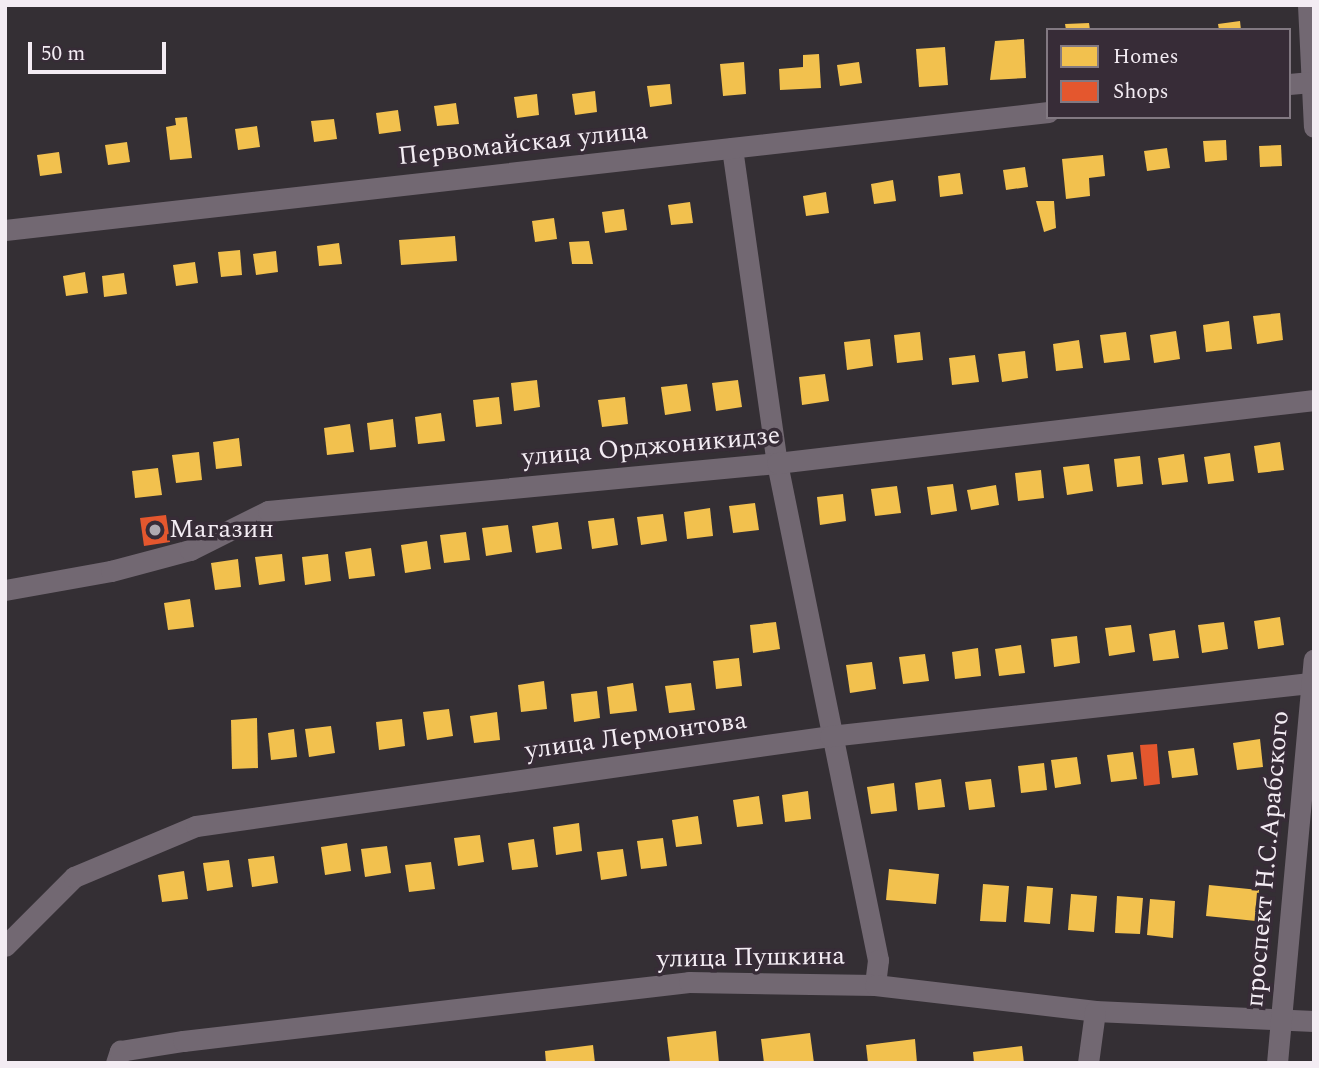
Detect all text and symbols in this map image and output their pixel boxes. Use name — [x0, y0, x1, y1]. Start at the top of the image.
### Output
scale bar — [32, 28, 170, 72]
legend — [1046, 28, 1291, 119]
text: 50 m — [41, 38, 85, 70]
text: Homes — [1113, 41, 1179, 73]
text: Shops — [1113, 76, 1169, 108]
street label: Первомайская улица — [397, 115, 649, 173]
street label: улица Орджоникидзе — [520, 420, 782, 474]
place label: Магазин — [169, 514, 274, 546]
marker: Магазин — [147, 522, 163, 538]
street label: улица Лермонтова — [523, 705, 749, 767]
street label: проспект Н.С.Арабского — [1239, 709, 1297, 1009]
street label: улица Пушкина — [657, 941, 845, 975]

